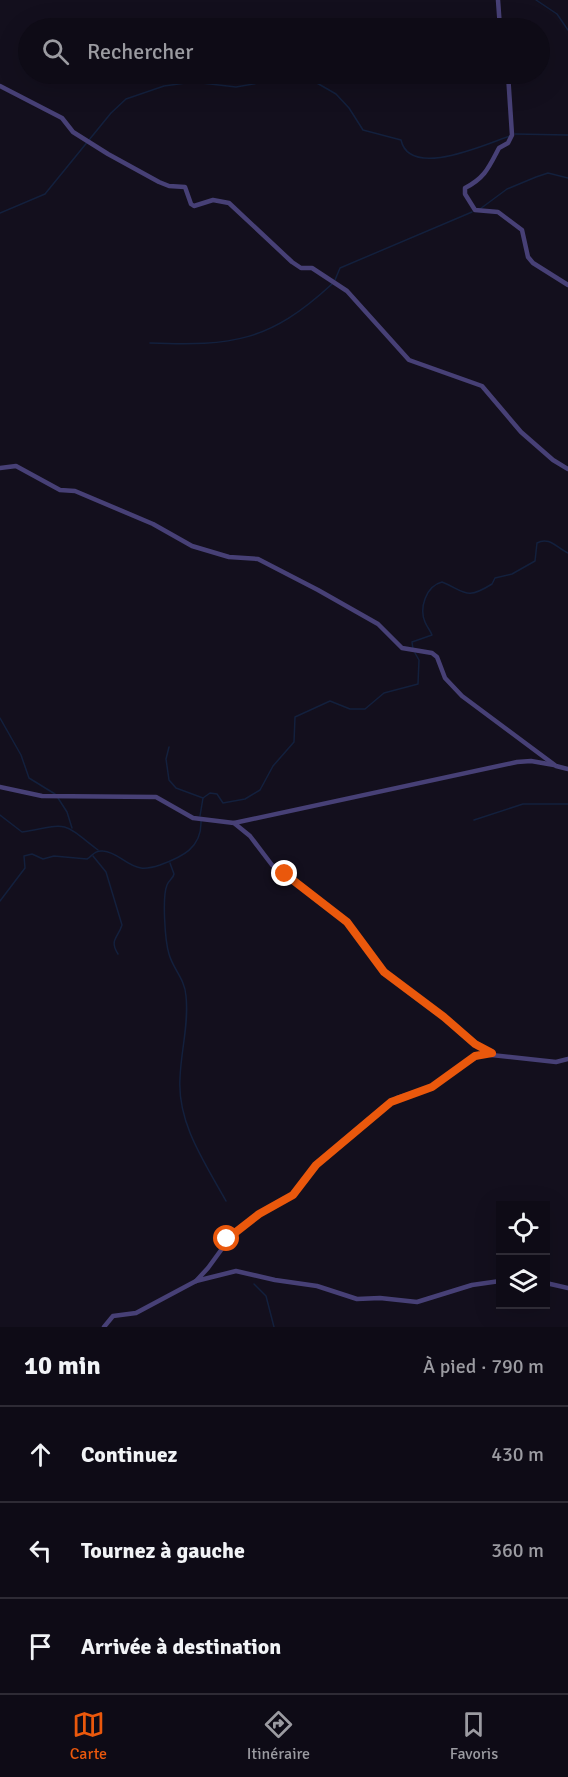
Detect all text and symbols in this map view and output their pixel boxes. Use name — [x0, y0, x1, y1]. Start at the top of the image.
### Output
search box — [18, 18, 550, 84]
icon: search — [39, 35, 72, 68]
text: Rechercher — [87, 38, 193, 65]
route end — [271, 860, 297, 886]
map controls — [496, 1201, 550, 1309]
button: locate — [496, 1201, 550, 1255]
route start — [213, 1225, 239, 1251]
button: layers — [496, 1255, 550, 1309]
text: 10 min — [24, 1350, 101, 1382]
text: À pied · 790 m — [423, 1354, 544, 1379]
icon: ahead — [24, 1438, 57, 1471]
text: Continuez — [81, 1441, 177, 1468]
text: 430 m — [491, 1442, 544, 1467]
icon: left — [24, 1534, 57, 1567]
text: Tournez à gauche — [81, 1537, 245, 1564]
text: 360 m — [491, 1538, 544, 1563]
icon: arrive — [24, 1630, 57, 1663]
text: Arrivée à destination — [81, 1633, 281, 1660]
tab: Carte — [70, 1708, 107, 1764]
tab: Itinéraire — [247, 1708, 310, 1764]
tab: Favoris — [450, 1708, 498, 1764]

